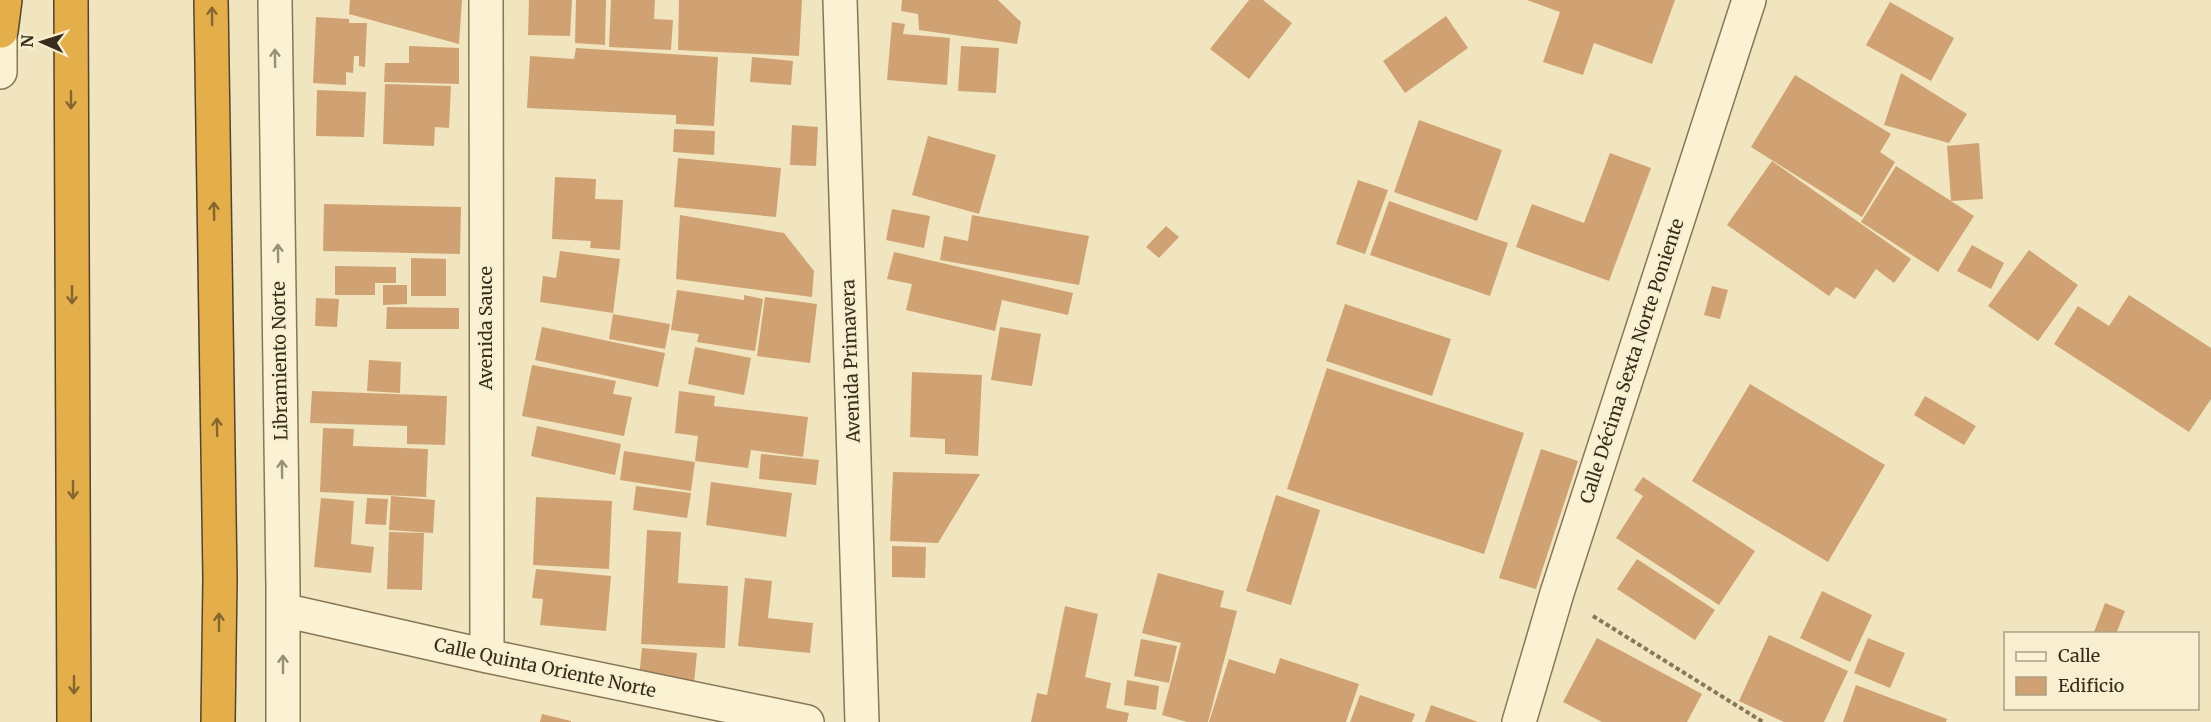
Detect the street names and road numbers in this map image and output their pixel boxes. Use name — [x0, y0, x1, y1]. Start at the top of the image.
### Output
street label: Calle Décima Sexta Norte Poniente — [1575, 215, 1689, 506]
street label: Avenida Sauce — [474, 266, 497, 391]
street label: Avenida Primavera — [836, 279, 865, 444]
street label: Libramiento Norte — [267, 281, 292, 441]
street label: Calle Quinta Oriente Norte — [432, 633, 658, 702]

